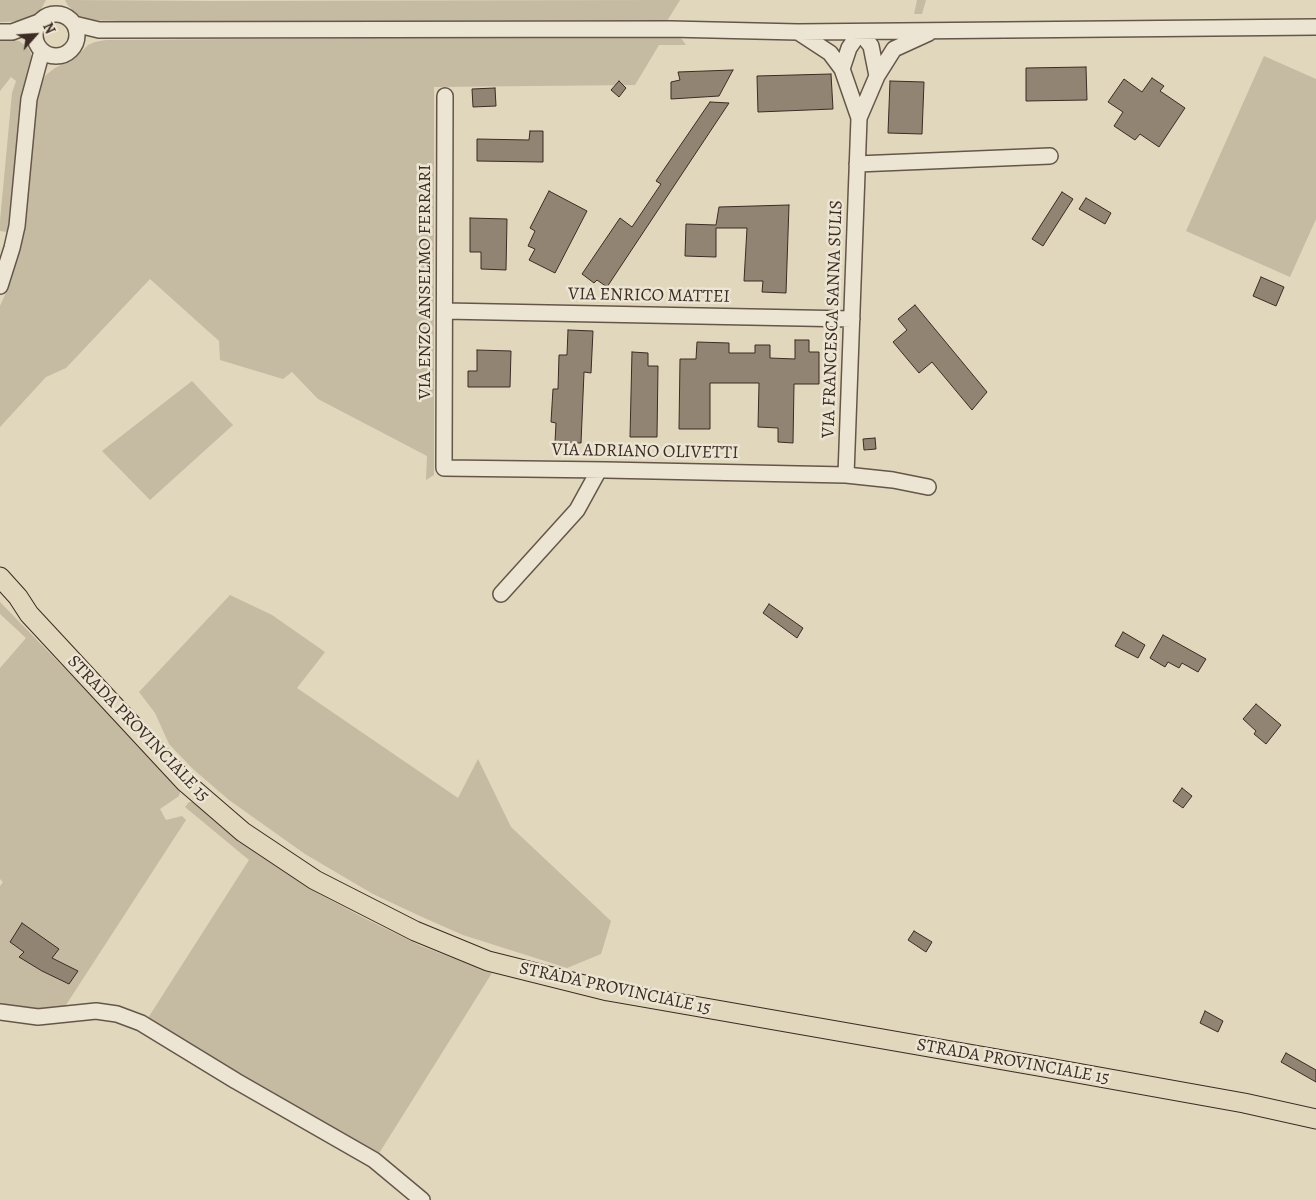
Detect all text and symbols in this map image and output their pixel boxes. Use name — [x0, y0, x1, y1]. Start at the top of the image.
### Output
north arrow — [10, 10, 60, 60]
text: N — [38, 19, 60, 37]
street label: VIA ENZO ANSELMO FERRARI — [415, 165, 437, 399]
street label: VIA FRANCESCA SANNA SULIS — [818, 200, 848, 438]
street label: VIA ENRICO MATTEI — [568, 284, 730, 308]
street label: VIA ADRIANO OLIVETTI — [551, 440, 739, 464]
street label: STRADA PROVINCIALE 15 — [62, 651, 214, 807]
street label: STRADA PROVINCIALE 15 — [517, 958, 713, 1020]
street label: STRADA PROVINCIALE 15 — [915, 1034, 1111, 1090]

